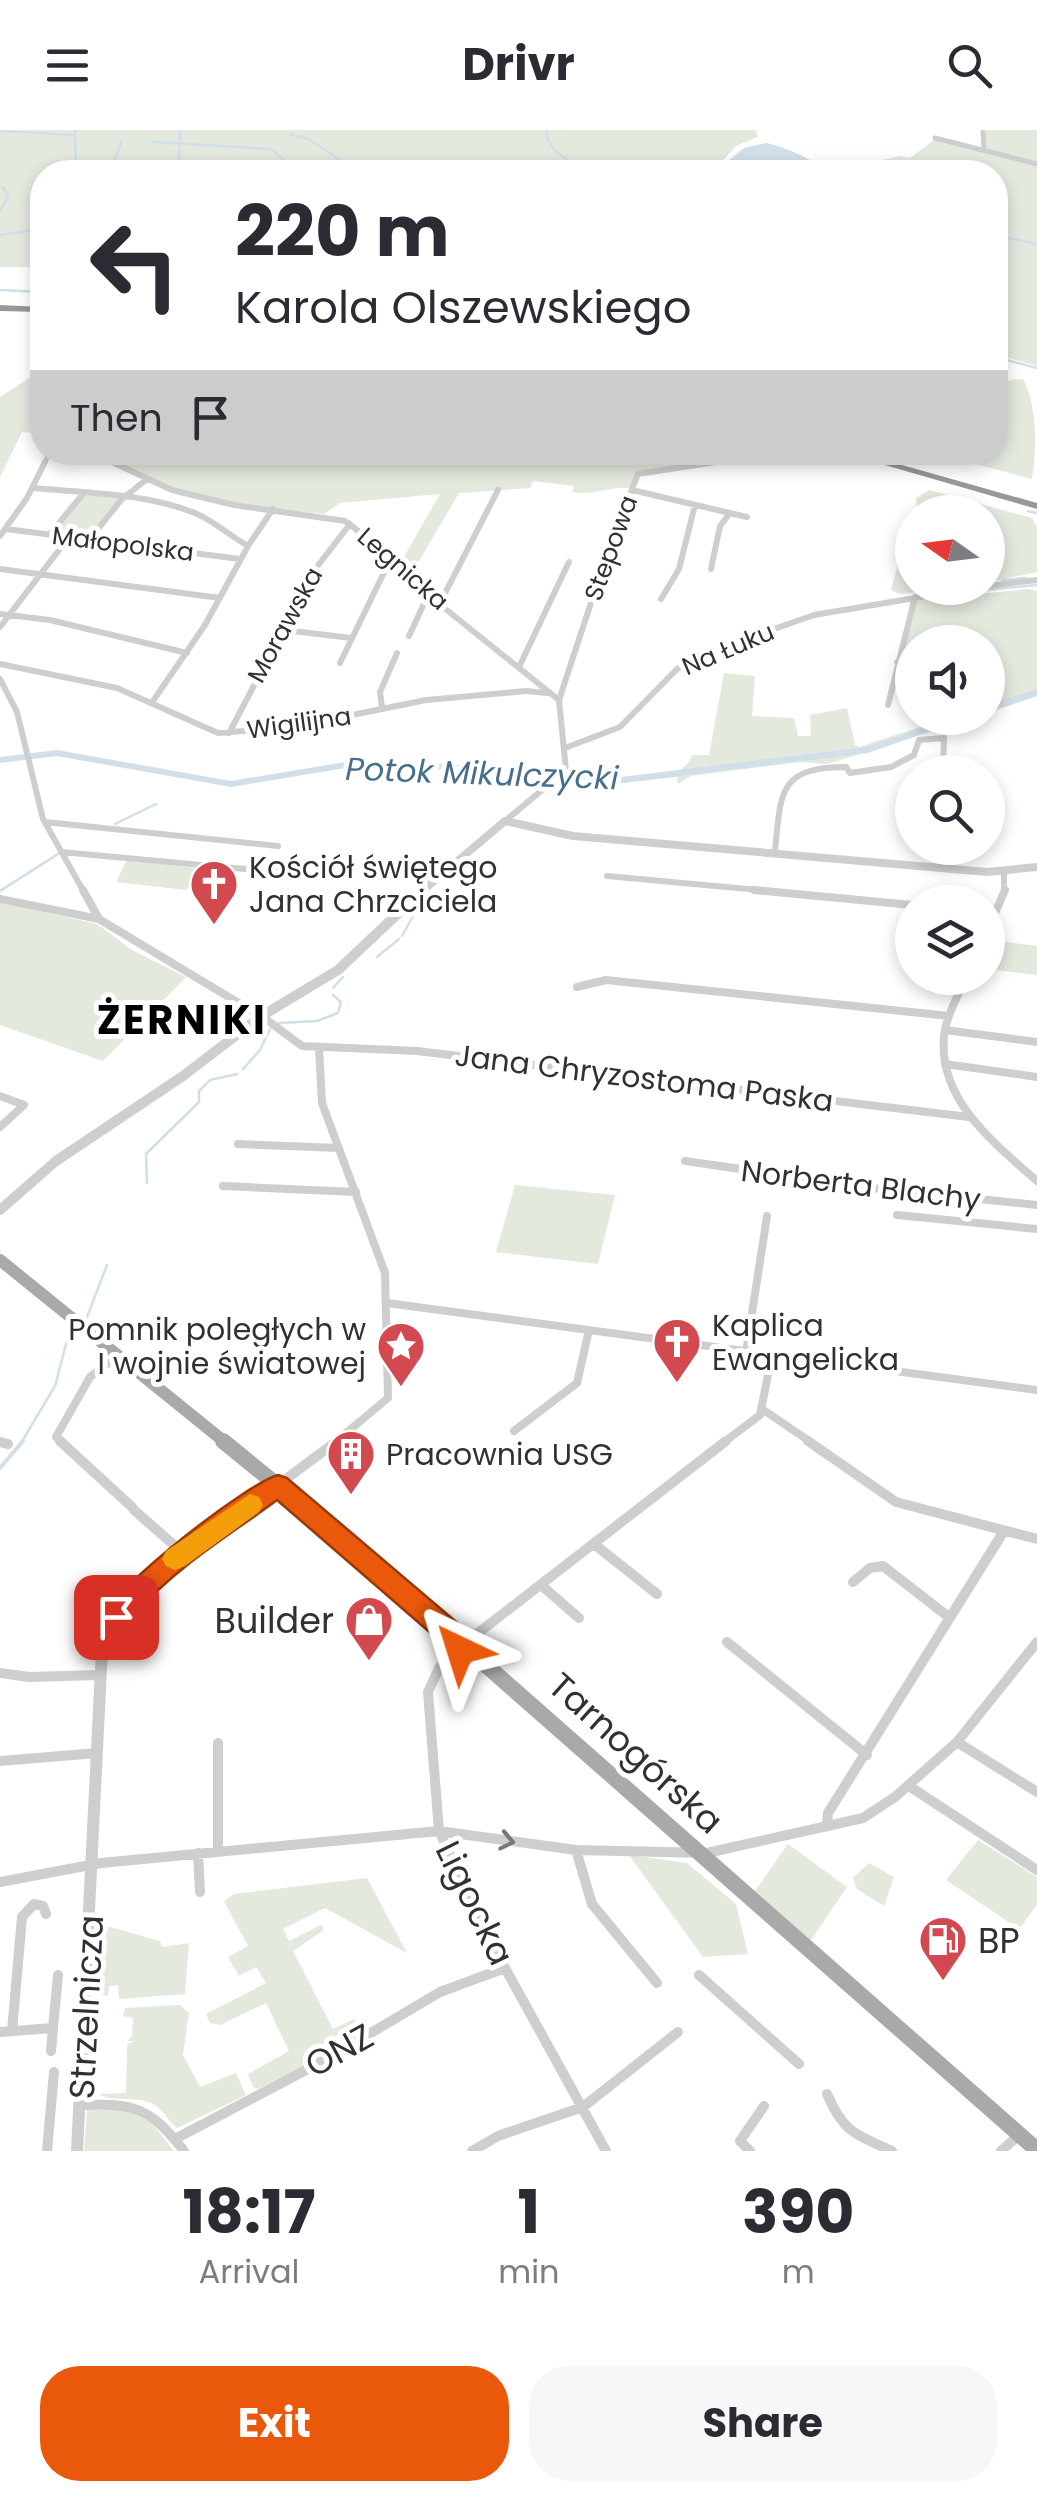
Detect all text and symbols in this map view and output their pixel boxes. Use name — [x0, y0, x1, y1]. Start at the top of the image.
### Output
text: Drivr — [462, 33, 575, 96]
icon: menu — [40, 38, 95, 93]
icon: search — [942, 38, 997, 93]
text: 220 m — [235, 182, 450, 281]
icon: left — [70, 200, 200, 330]
text: Karola Olszewskiego — [235, 276, 692, 339]
icon: arrive — [183, 390, 238, 445]
text: Then — [70, 391, 163, 444]
street label: Stepowa — [576, 491, 646, 605]
north arrow — [895, 495, 1005, 605]
map controls — [895, 495, 1005, 995]
street label: Małopolska — [50, 518, 196, 570]
street label: Legnicka — [350, 520, 456, 618]
street label: Morawska — [239, 561, 331, 689]
street label: Na Łuku — [677, 614, 779, 684]
button: sound — [895, 625, 1005, 735]
street label: Wigilijna — [245, 698, 353, 748]
water label: Potok Mikulczycki — [345, 746, 620, 800]
button: search — [895, 755, 1005, 865]
place label: Kościół świętego Jana Chrzciciela — [249, 846, 497, 923]
church icon: Kościół świętego Jana Chrzciciela — [188, 858, 240, 926]
button: layers — [895, 885, 1005, 995]
district label: ŻERNIKI — [97, 992, 267, 1048]
street label: Jana Chryzostoma Paska — [452, 1033, 836, 1123]
street label: Norberta Blachy — [739, 1149, 983, 1221]
place label: Kaplica Ewangelicka — [712, 1304, 899, 1381]
place label: Pomnik poległych w I wojnie światowej — [68, 1308, 366, 1385]
church icon: Kaplica Ewangelicka — [651, 1316, 703, 1384]
place icon: Pomnik poległych w I wojnie światowej — [375, 1320, 427, 1388]
building icon: Pracownia USG — [325, 1428, 377, 1496]
place label: Pracownia USG — [386, 1433, 613, 1476]
pin — [74, 1575, 159, 1660]
icon: arrive — [89, 1590, 144, 1645]
shop icon: Builder — [343, 1594, 395, 1662]
place label: Builder — [215, 1596, 334, 1645]
position arrow — [408, 1598, 512, 1702]
street label: Tarnogórska — [538, 1661, 734, 1845]
one-way arrow — [498, 1829, 515, 1850]
street label: Ligocka — [424, 1833, 526, 1973]
street label: Strzelnicza — [57, 1914, 115, 2100]
fuel station icon: BP — [917, 1914, 969, 1982]
place label: BP — [978, 1916, 1020, 1965]
street label: ONZ — [296, 2011, 382, 2089]
text: 18:17 — [183, 2170, 316, 2254]
text: 1 — [518, 2170, 540, 2254]
text: 390 — [742, 2170, 854, 2254]
text: Arrival — [199, 2249, 300, 2294]
text: min — [498, 2249, 560, 2294]
text: m — [782, 2249, 815, 2294]
button: Exit — [40, 2366, 509, 2481]
button: Share — [529, 2366, 997, 2481]

